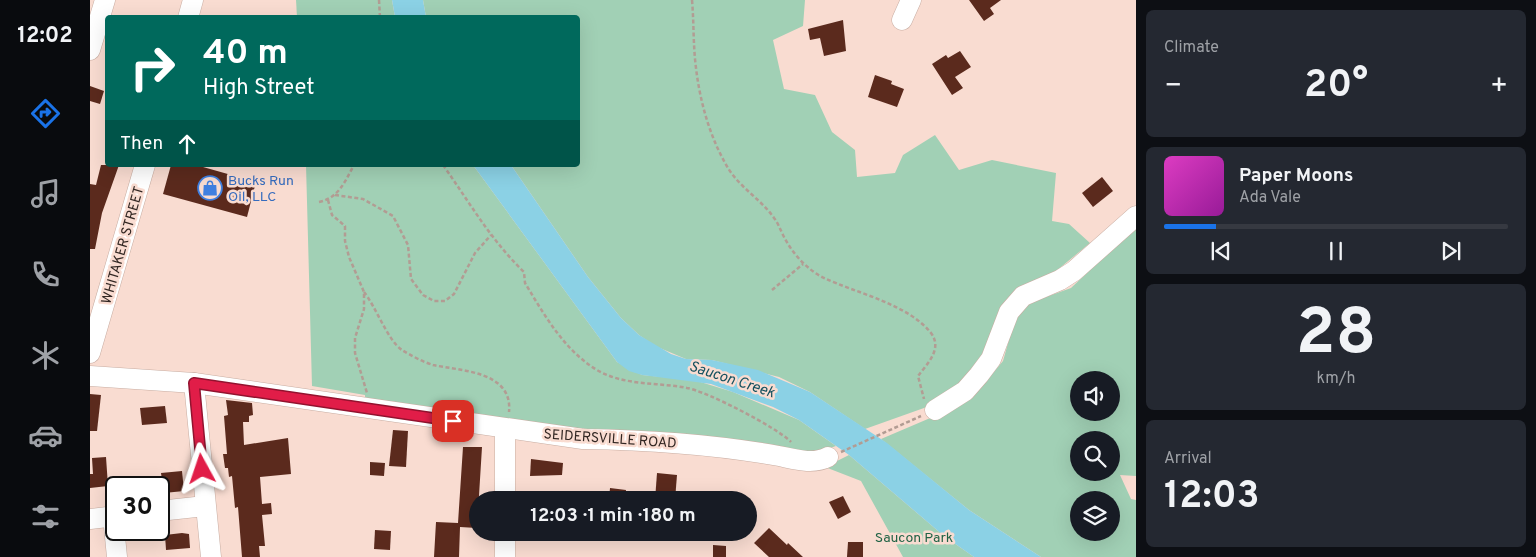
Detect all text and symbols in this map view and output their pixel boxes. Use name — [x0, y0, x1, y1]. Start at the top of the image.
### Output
text: 12:02 — [17, 23, 73, 50]
text: 40 m — [203, 32, 288, 76]
icon: right — [120, 35, 185, 100]
text: Climate — [1164, 38, 1219, 58]
text: 20° — [1304, 62, 1368, 111]
text: − — [1164, 69, 1182, 105]
text: + — [1490, 69, 1508, 105]
text: High Street — [203, 75, 315, 102]
icon: directions — [28, 96, 63, 131]
icon: ahead — [173, 130, 201, 158]
text: Then — [120, 132, 163, 156]
text: Paper Moons — [1239, 164, 1353, 188]
place label: Bucks Run Oil, LLC — [228, 173, 294, 206]
shop icon: Bucks Run Oil, LLC — [197, 175, 223, 201]
icon: music — [28, 176, 63, 211]
street label: WHITAKER STREET — [99, 185, 148, 306]
text: Ada Vale — [1239, 188, 1301, 208]
icon: previous — [1207, 237, 1235, 265]
icon: pause — [1322, 237, 1350, 265]
icon: next — [1437, 237, 1465, 265]
icon: phone — [28, 257, 63, 292]
text: 28 — [1296, 295, 1376, 377]
icon: climate — [28, 338, 63, 373]
water label: Saucon Creek — [686, 358, 777, 403]
text: km/h — [1317, 369, 1355, 389]
map controls — [1070, 371, 1120, 541]
button: sound — [1070, 371, 1120, 421]
pin — [432, 400, 474, 442]
icon: arrive — [439, 407, 467, 435]
icon: car — [28, 418, 63, 453]
street label: SEIDERSVILLE ROAD — [543, 426, 677, 453]
button: search — [1070, 431, 1120, 481]
position arrow — [175, 442, 227, 494]
text: Arrival — [1164, 449, 1212, 469]
text: 12:03 — [1164, 473, 1259, 522]
speed limit sign: 30 — [105, 476, 170, 541]
button: layers — [1070, 491, 1120, 541]
icon: filters — [28, 499, 63, 534]
text: 12:03 · 1 min · 180 m — [530, 504, 696, 528]
park label: Saucon Park — [875, 530, 953, 547]

